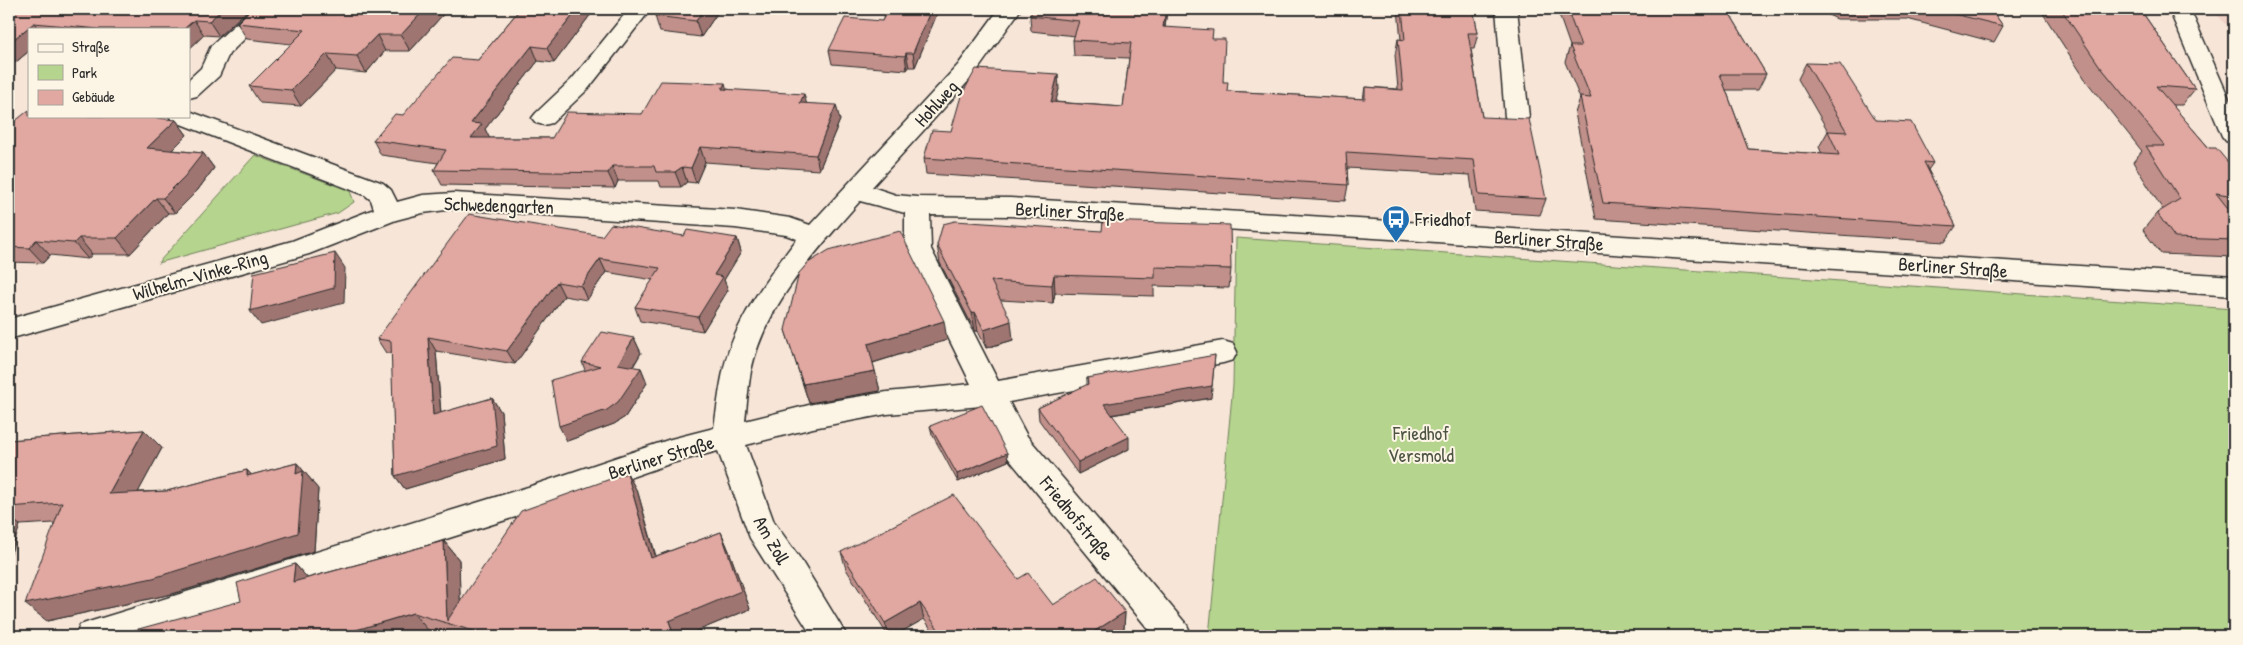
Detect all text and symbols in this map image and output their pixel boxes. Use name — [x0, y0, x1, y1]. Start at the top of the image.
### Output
legend — [28, 28, 190, 118]
text: Straße — [72, 36, 110, 57]
text: Park — [72, 62, 97, 83]
street label: Hohlweg — [908, 74, 964, 132]
text: Gebäude — [72, 86, 115, 107]
street label: Schwedengarten — [444, 190, 554, 220]
street label: Berliner Straße — [1015, 195, 1126, 227]
bus stop icon: Friedhof — [1381, 204, 1411, 243]
place label: Friedhof — [1414, 206, 1471, 232]
street label: Berliner Straße — [1494, 223, 1605, 257]
street label: Wilhelm-Vinke-Ring — [130, 243, 270, 307]
street label: Berliner Straße — [1898, 250, 2009, 284]
park label: Friedhof Versmold — [1388, 420, 1455, 468]
street label: Berliner Straße — [605, 428, 717, 485]
street label: Friedhofstraße — [1034, 470, 1120, 566]
street label: Am Zoll — [748, 511, 797, 570]

